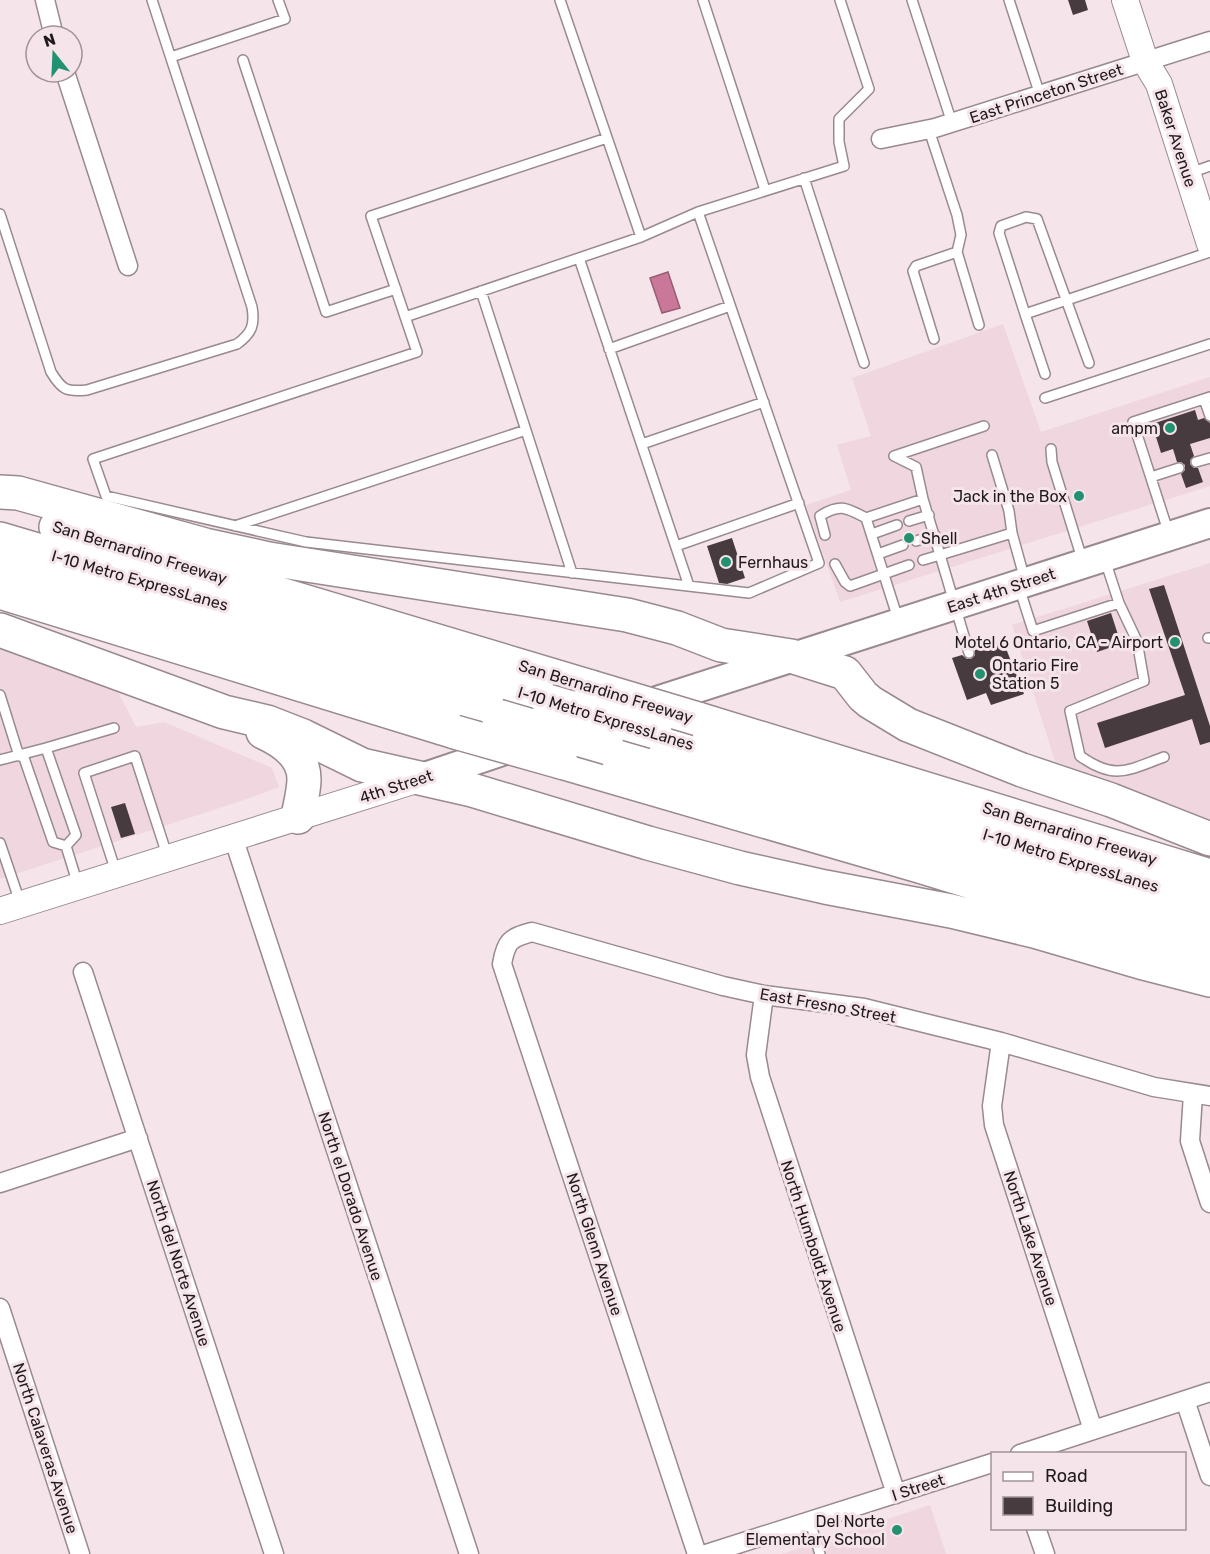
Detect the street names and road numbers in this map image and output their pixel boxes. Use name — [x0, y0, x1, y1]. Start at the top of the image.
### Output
street label: East Princeton Street — [967, 60, 1125, 127]
street label: Baker Avenue — [1151, 87, 1200, 189]
street label: San Bernardino Freeway — [50, 517, 230, 588]
street label: I-10 Metro ExpressLanes — [49, 546, 230, 615]
street label: East 4th Street — [944, 564, 1058, 617]
street label: San Bernardino Freeway — [516, 656, 696, 727]
street label: I-10 Metro ExpressLanes — [516, 683, 696, 754]
street label: 4th Street — [357, 766, 435, 807]
street label: San Bernardino Freeway — [980, 798, 1160, 869]
street label: I-10 Metro ExpressLanes — [981, 825, 1161, 896]
street label: East Fresno Street — [758, 984, 898, 1027]
street label: North el Dorado Avenue — [314, 1109, 387, 1283]
street label: North Humboldt Avenue — [777, 1158, 850, 1334]
street label: North Lake Avenue — [1000, 1168, 1061, 1308]
street label: North Glenn Avenue — [562, 1170, 627, 1318]
street label: North del Norte Avenue — [143, 1178, 214, 1349]
street label: North Calaveras Avenue — [9, 1360, 82, 1536]
street label: I Street — [889, 1470, 947, 1505]

